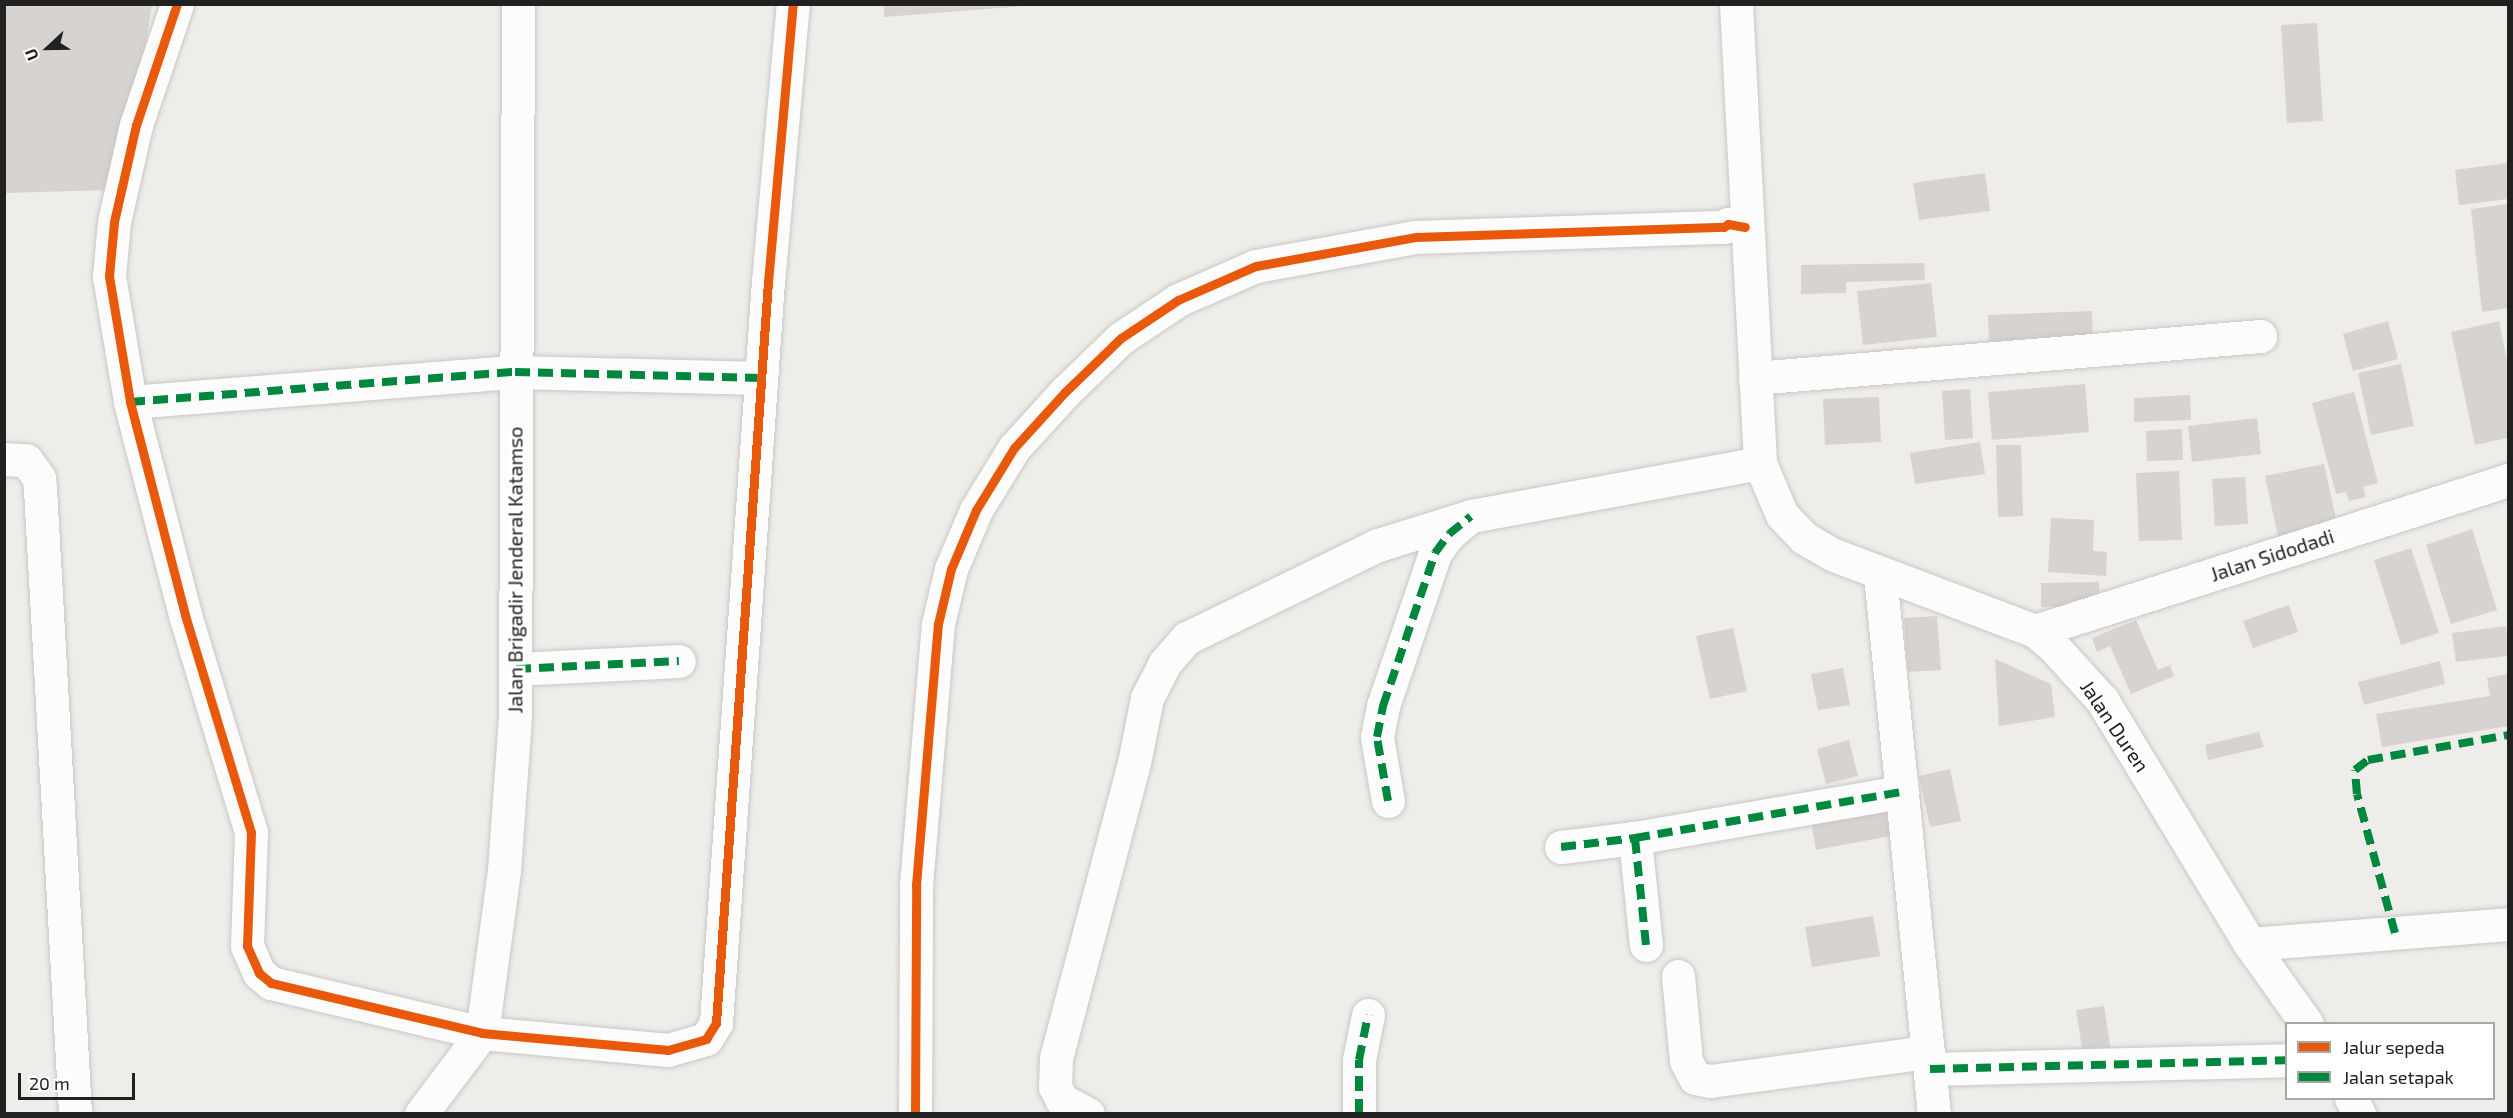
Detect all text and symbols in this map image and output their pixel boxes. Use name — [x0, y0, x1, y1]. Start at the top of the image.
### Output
north arrow — [18, 18, 78, 78]
text: U — [20, 46, 42, 64]
street label: Jalan Brigadir Jenderal Katamso — [503, 426, 527, 714]
street label: Jalan Sidodadi — [2207, 524, 2337, 586]
street label: Jalan Duren — [2076, 676, 2154, 776]
legend — [2285, 1022, 2495, 1100]
text: Jalur sepeda — [2343, 1036, 2445, 1058]
scale bar — [21, 1061, 138, 1099]
text: Jalan setapak — [2343, 1066, 2454, 1088]
text: 20 m — [29, 1072, 70, 1094]

